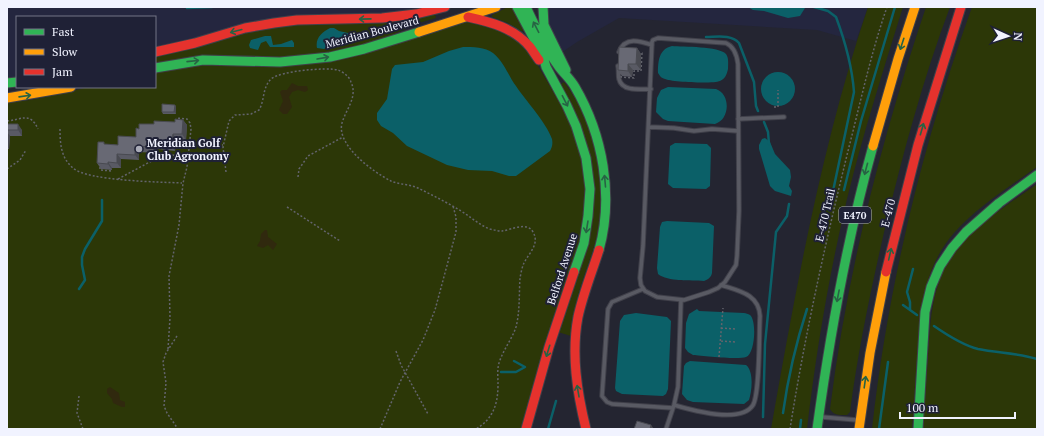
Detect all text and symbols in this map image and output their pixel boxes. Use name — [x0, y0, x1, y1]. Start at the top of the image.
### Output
street label: Meridian Boulevard — [324, 13, 420, 51]
one-way arrow — [359, 15, 372, 23]
legend — [16, 16, 156, 88]
north arrow — [988, 16, 1028, 56]
one-way arrow — [532, 21, 539, 33]
text: Fast — [52, 24, 75, 39]
one-way arrow — [230, 28, 243, 35]
text: N — [1011, 32, 1025, 42]
one-way arrow — [898, 37, 905, 50]
text: Slow — [52, 44, 78, 59]
one-way arrow — [316, 54, 329, 62]
one-way arrow — [186, 58, 199, 65]
text: Jam — [52, 64, 73, 79]
one-way arrow — [18, 92, 31, 100]
one-way arrow — [562, 95, 569, 107]
one-way arrow — [919, 122, 926, 135]
place label: Meridian Golf Club Agronomy — [147, 136, 229, 163]
marker: Meridian Golf Club Agronomy — [134, 144, 144, 154]
one-way arrow — [862, 162, 869, 175]
one-way arrow — [601, 175, 608, 188]
street label: E-470 Trail — [812, 187, 838, 243]
street label: E-470 — [878, 197, 898, 229]
road number: E470 — [839, 207, 871, 223]
one-way arrow — [583, 220, 591, 233]
street label: Belford Avenue — [544, 231, 580, 306]
one-way arrow — [887, 248, 894, 261]
one-way arrow — [834, 289, 842, 302]
one-way arrow — [544, 344, 551, 357]
one-way arrow — [861, 376, 869, 389]
one-way arrow — [573, 385, 581, 398]
scale bar — [900, 394, 1015, 420]
text: 100 m — [906, 400, 939, 415]

